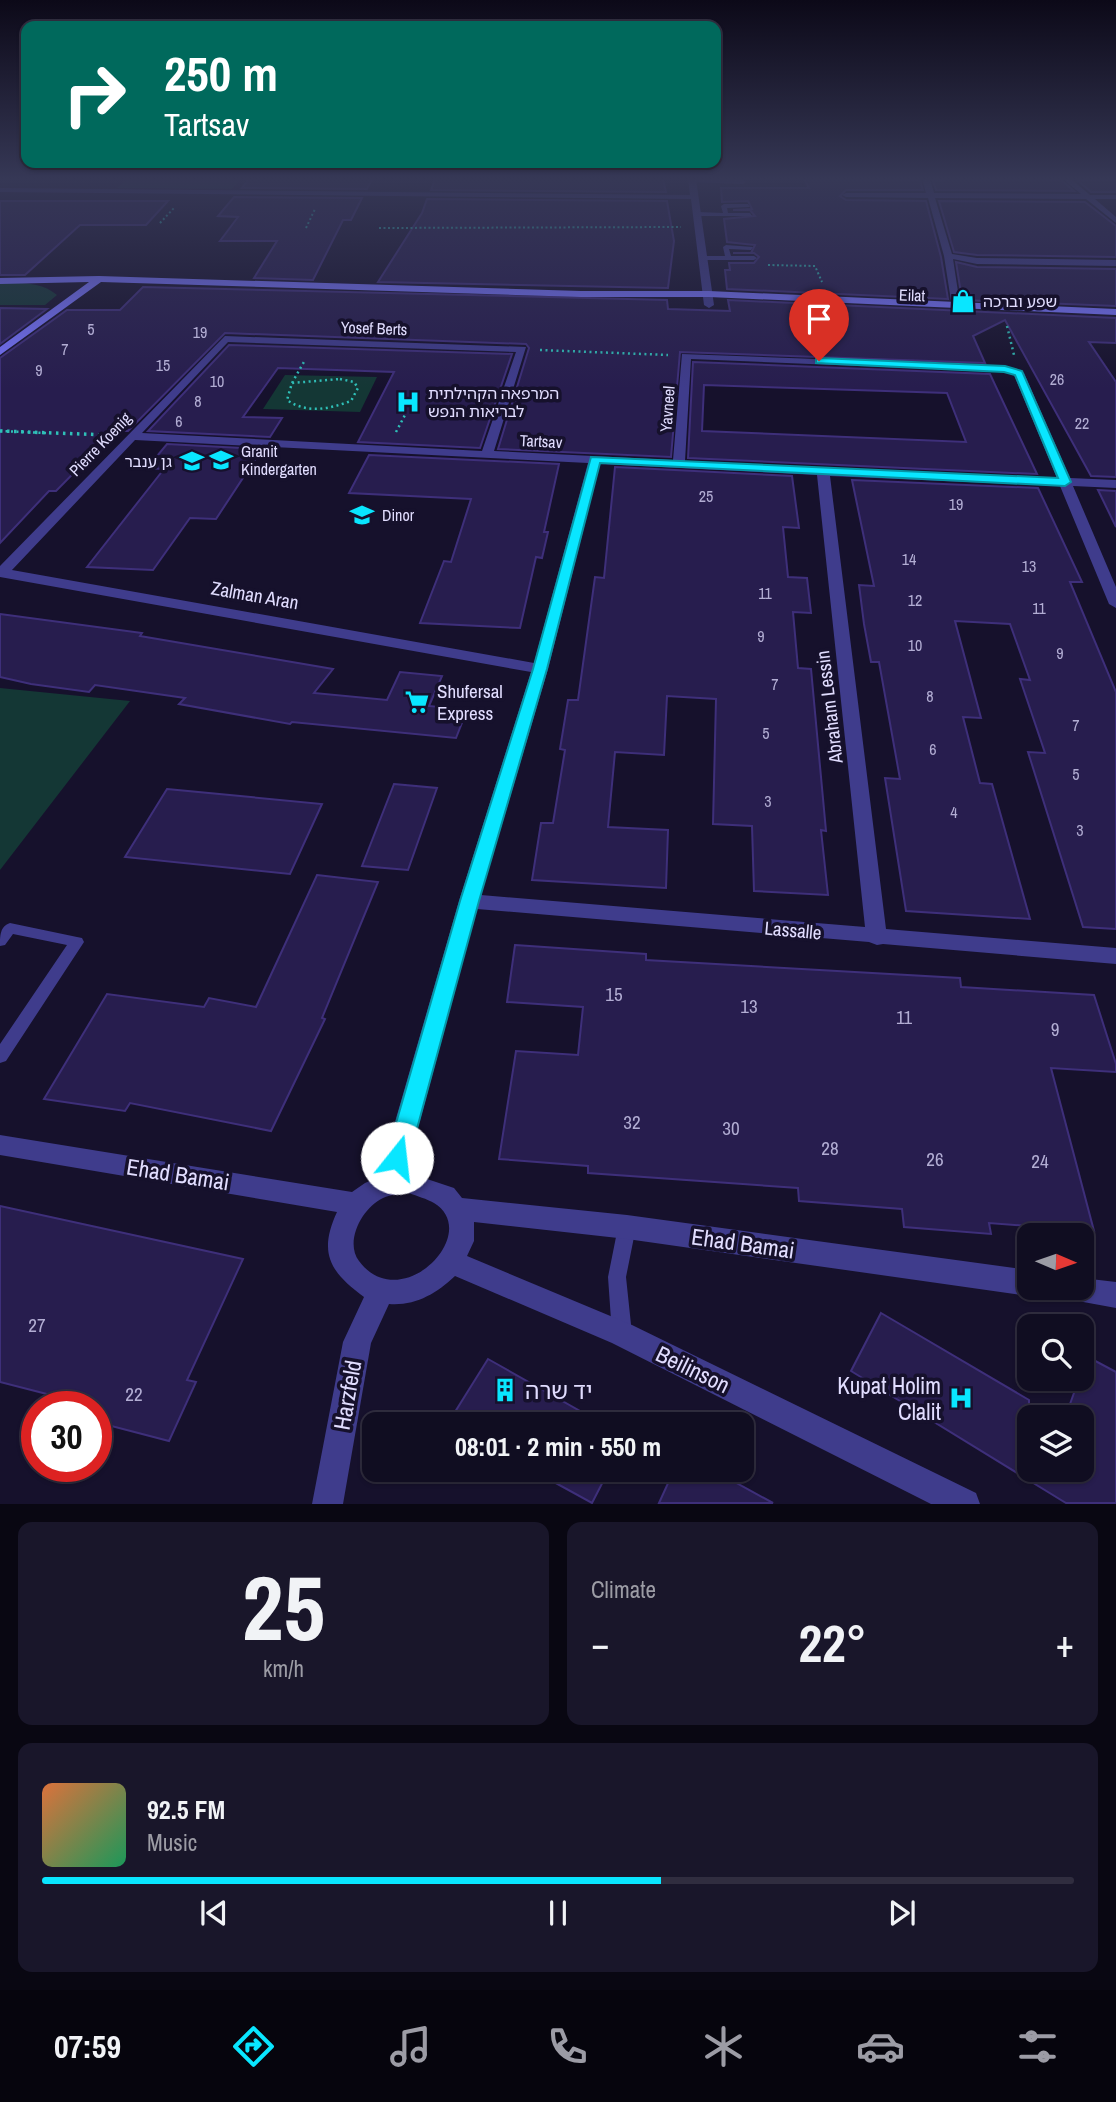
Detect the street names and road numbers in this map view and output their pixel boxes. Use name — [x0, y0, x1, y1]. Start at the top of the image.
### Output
street label: Eilat — [898, 284, 926, 306]
street label: Yosef Berts — [340, 316, 408, 340]
street label: Yavneel — [654, 385, 680, 433]
street label: Pierre Koenig — [64, 407, 137, 481]
street label: Tartsav — [519, 429, 563, 453]
street label: Zalman Aran — [209, 575, 301, 615]
street label: Abraham Lessin — [809, 649, 849, 766]
street label: Lassalle — [763, 915, 823, 945]
street label: Ehad Bamai — [124, 1151, 232, 1197]
street label: Ehad Bamai — [689, 1220, 797, 1266]
street label: Beilinson — [651, 1338, 735, 1400]
street label: Harzfeld — [326, 1358, 368, 1432]

